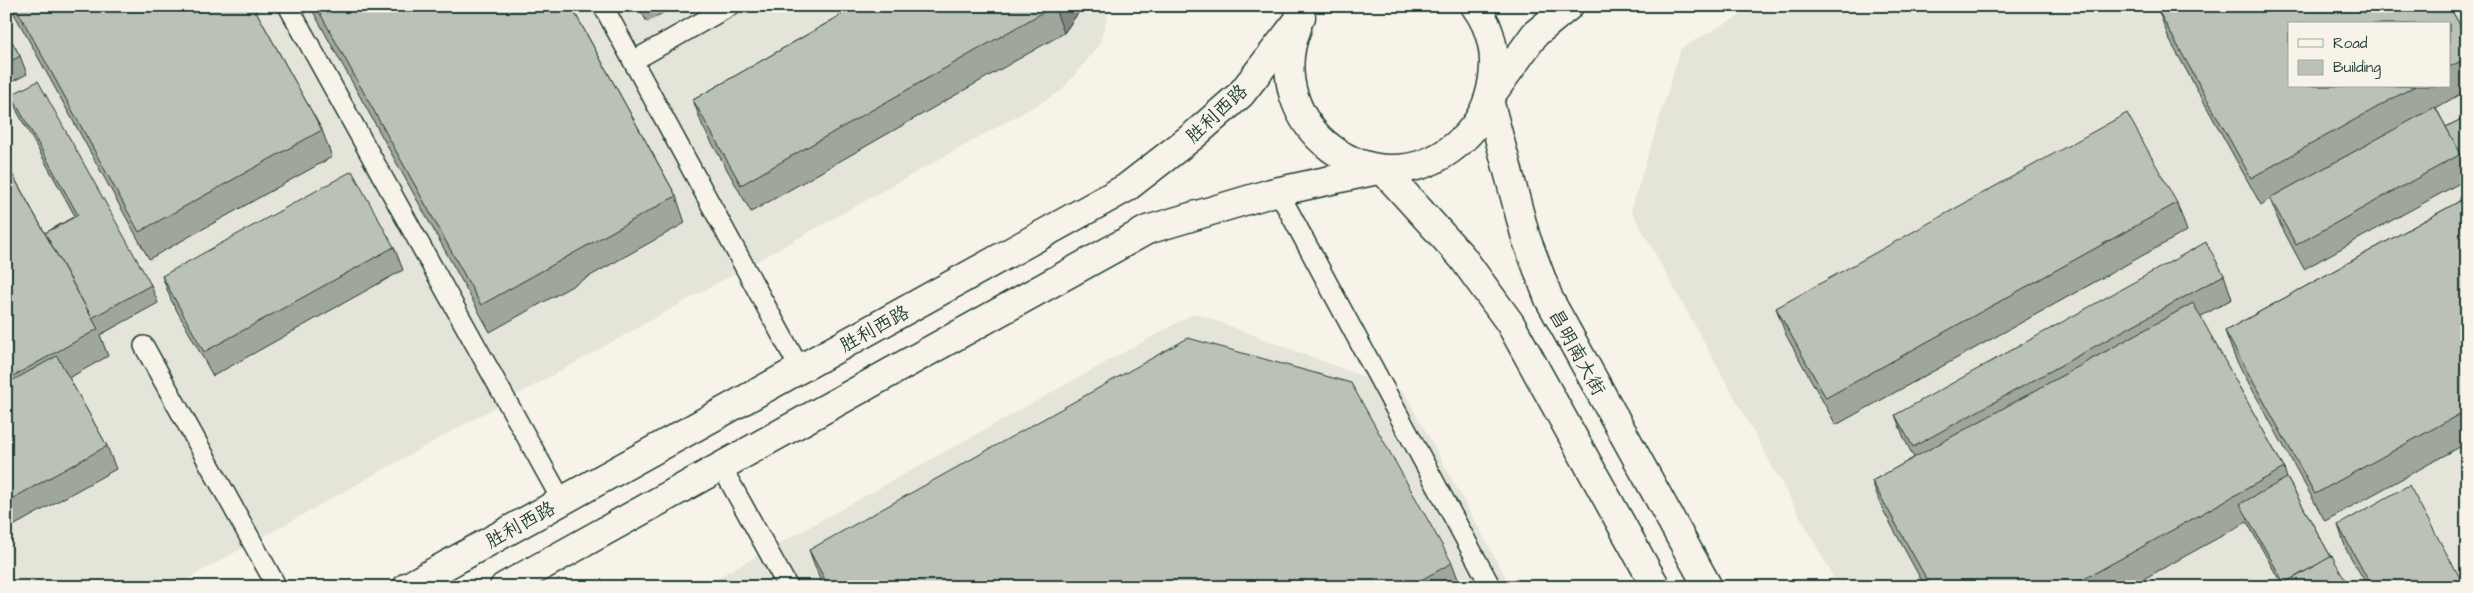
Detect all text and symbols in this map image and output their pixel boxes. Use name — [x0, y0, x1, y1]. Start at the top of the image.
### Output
legend — [2288, 22, 2450, 88]
text: Road — [2333, 33, 2368, 54]
text: Building — [2333, 57, 2381, 79]
street label: 胜利西路 — [1180, 78, 1254, 150]
street label: 胜利西路 — [835, 299, 915, 360]
street label: 昌明南大街 — [1542, 305, 1612, 401]
street label: 胜利西路 — [481, 495, 561, 556]

